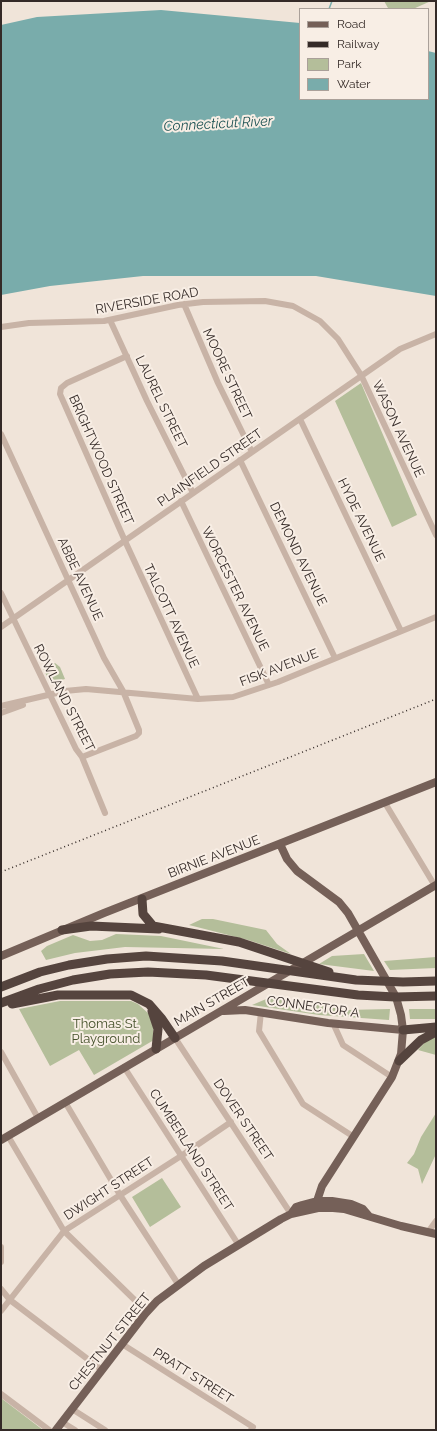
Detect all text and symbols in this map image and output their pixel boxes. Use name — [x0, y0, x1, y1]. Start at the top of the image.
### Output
legend — [299, 8, 429, 100]
text: Road — [337, 17, 366, 31]
text: Railway — [337, 37, 379, 51]
text: Park — [337, 57, 362, 71]
text: Water — [337, 77, 371, 91]
water label: Connecticut River — [163, 113, 273, 135]
street label: RIVERSIDE ROAD — [94, 284, 200, 318]
street label: MOORE STREET — [199, 326, 255, 422]
street label: LAUREL STREET — [132, 353, 190, 451]
street label: WASON AVENUE — [369, 378, 427, 480]
street label: BRIGHTWOOD STREET — [65, 393, 137, 527]
street label: PLAINFIELD STREET — [154, 426, 266, 510]
street label: HYDE AVENUE — [334, 476, 388, 564]
street label: DEMOND AVENUE — [266, 500, 330, 608]
street label: WORCESTER AVENUE — [198, 524, 272, 654]
street label: ABBE AVENUE — [54, 535, 106, 623]
street label: TALCOTT AVENUE — [140, 561, 202, 671]
street label: ROWLAND STREET — [30, 642, 98, 754]
street label: FISK AVENUE — [237, 646, 321, 690]
street label: BIRNIE AVENUE — [166, 832, 262, 882]
street label: MAIN STREET — [171, 974, 253, 1030]
street label: CONNECTOR A — [266, 993, 360, 1021]
park label: Thomas St. Playground — [72, 1016, 140, 1047]
street label: DOVER STREET — [210, 1076, 276, 1164]
street label: CUMBERLAND STREET — [146, 1086, 236, 1214]
street label: DWIGHT STREET — [61, 1154, 157, 1224]
street label: CHESTNUT STREET — [66, 1290, 154, 1394]
street label: PRATT STREET — [150, 1345, 236, 1407]

